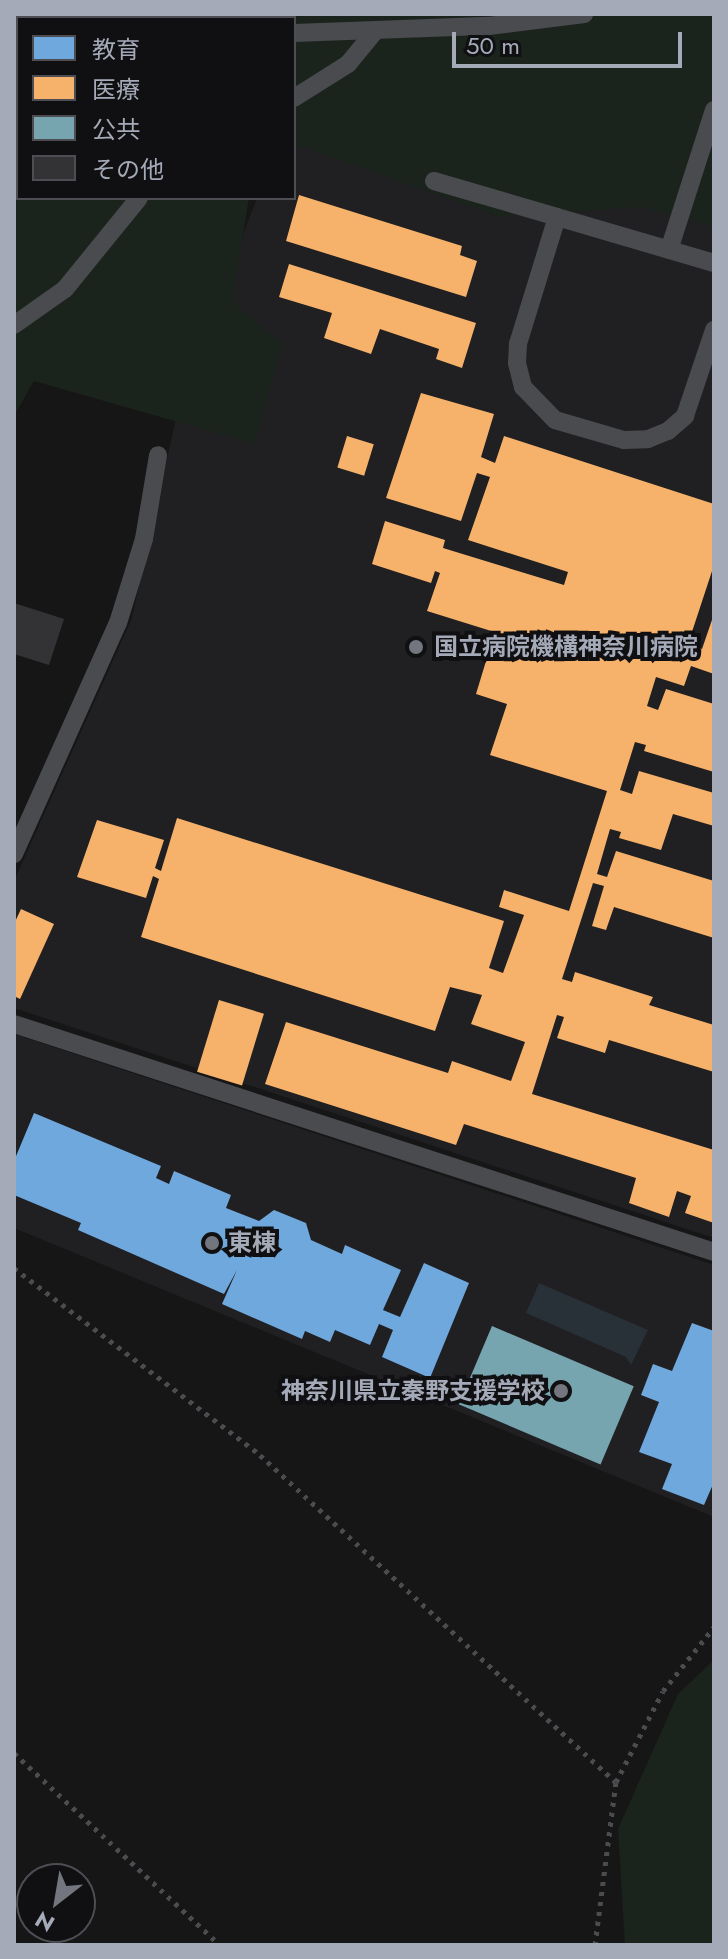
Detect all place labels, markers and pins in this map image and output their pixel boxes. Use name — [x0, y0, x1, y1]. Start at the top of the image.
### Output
place label: 国立病院機構神奈川病院 — [434, 633, 698, 661]
marker: 国立病院機構神奈川病院 — [405, 636, 427, 658]
place label: 東棟 — [228, 1229, 276, 1257]
marker: 東棟 — [203, 1234, 221, 1252]
place label: 神奈川県立秦野支援学校 — [281, 1377, 545, 1405]
marker: 神奈川県立秦野支援学校 — [552, 1382, 570, 1400]

